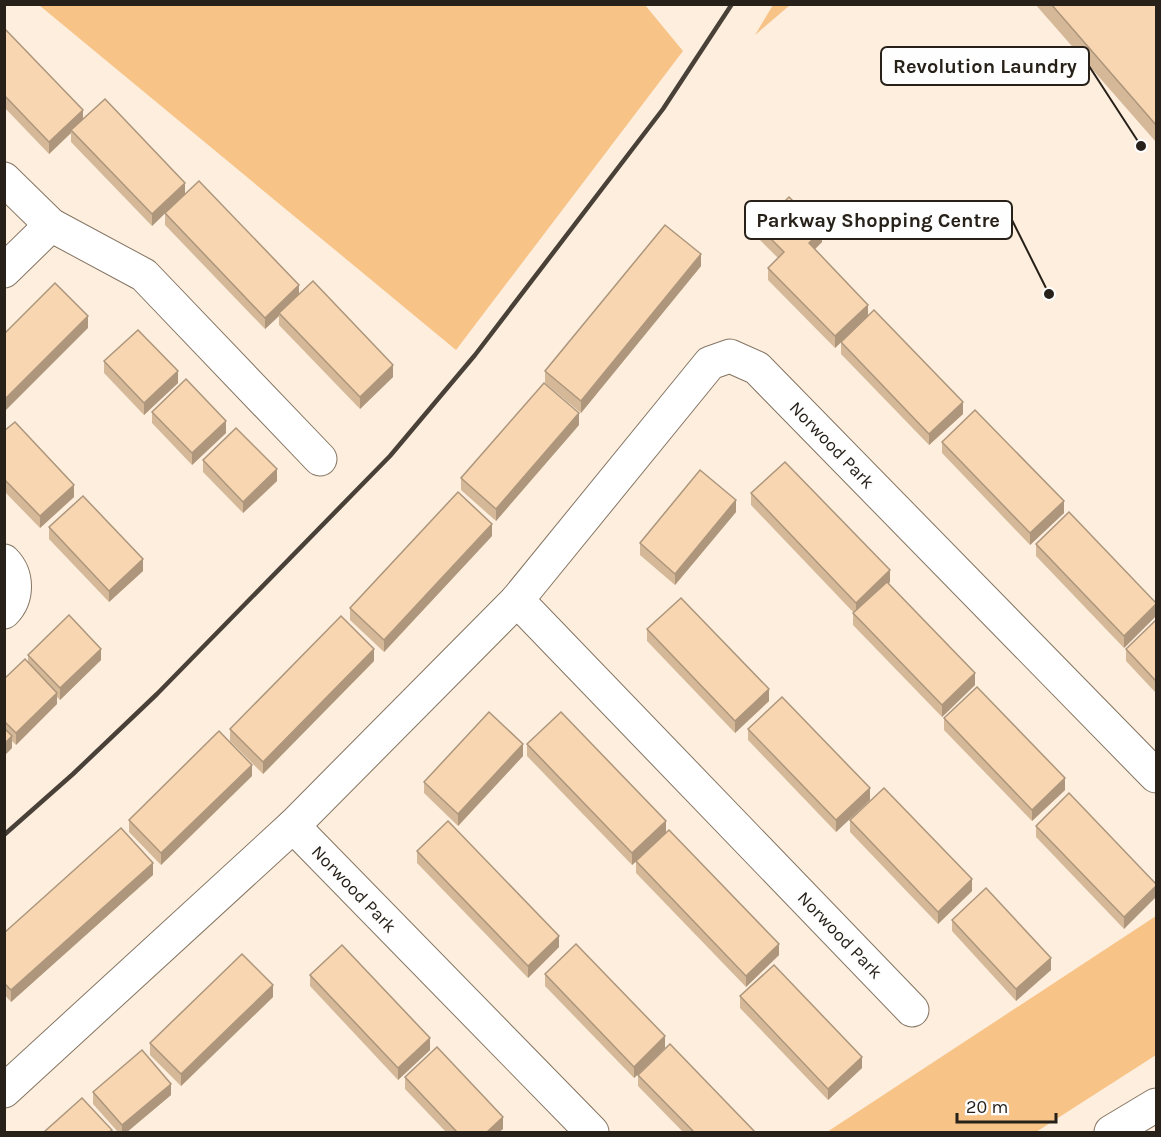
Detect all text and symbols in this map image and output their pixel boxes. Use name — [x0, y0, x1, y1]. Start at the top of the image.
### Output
callout: Revolution Laundry — [881, 47, 1089, 85]
text: Revolution Laundry — [893, 55, 1077, 78]
callout: Parkway Shopping Centre — [745, 201, 1012, 239]
text: Parkway Shopping Centre — [756, 209, 1000, 232]
street label: Norwood Park — [785, 397, 879, 493]
street label: Norwood Park — [307, 841, 401, 937]
street label: Norwood Park — [793, 887, 887, 983]
scale bar — [957, 1086, 1056, 1124]
text: 20 m — [966, 1096, 1008, 1118]

